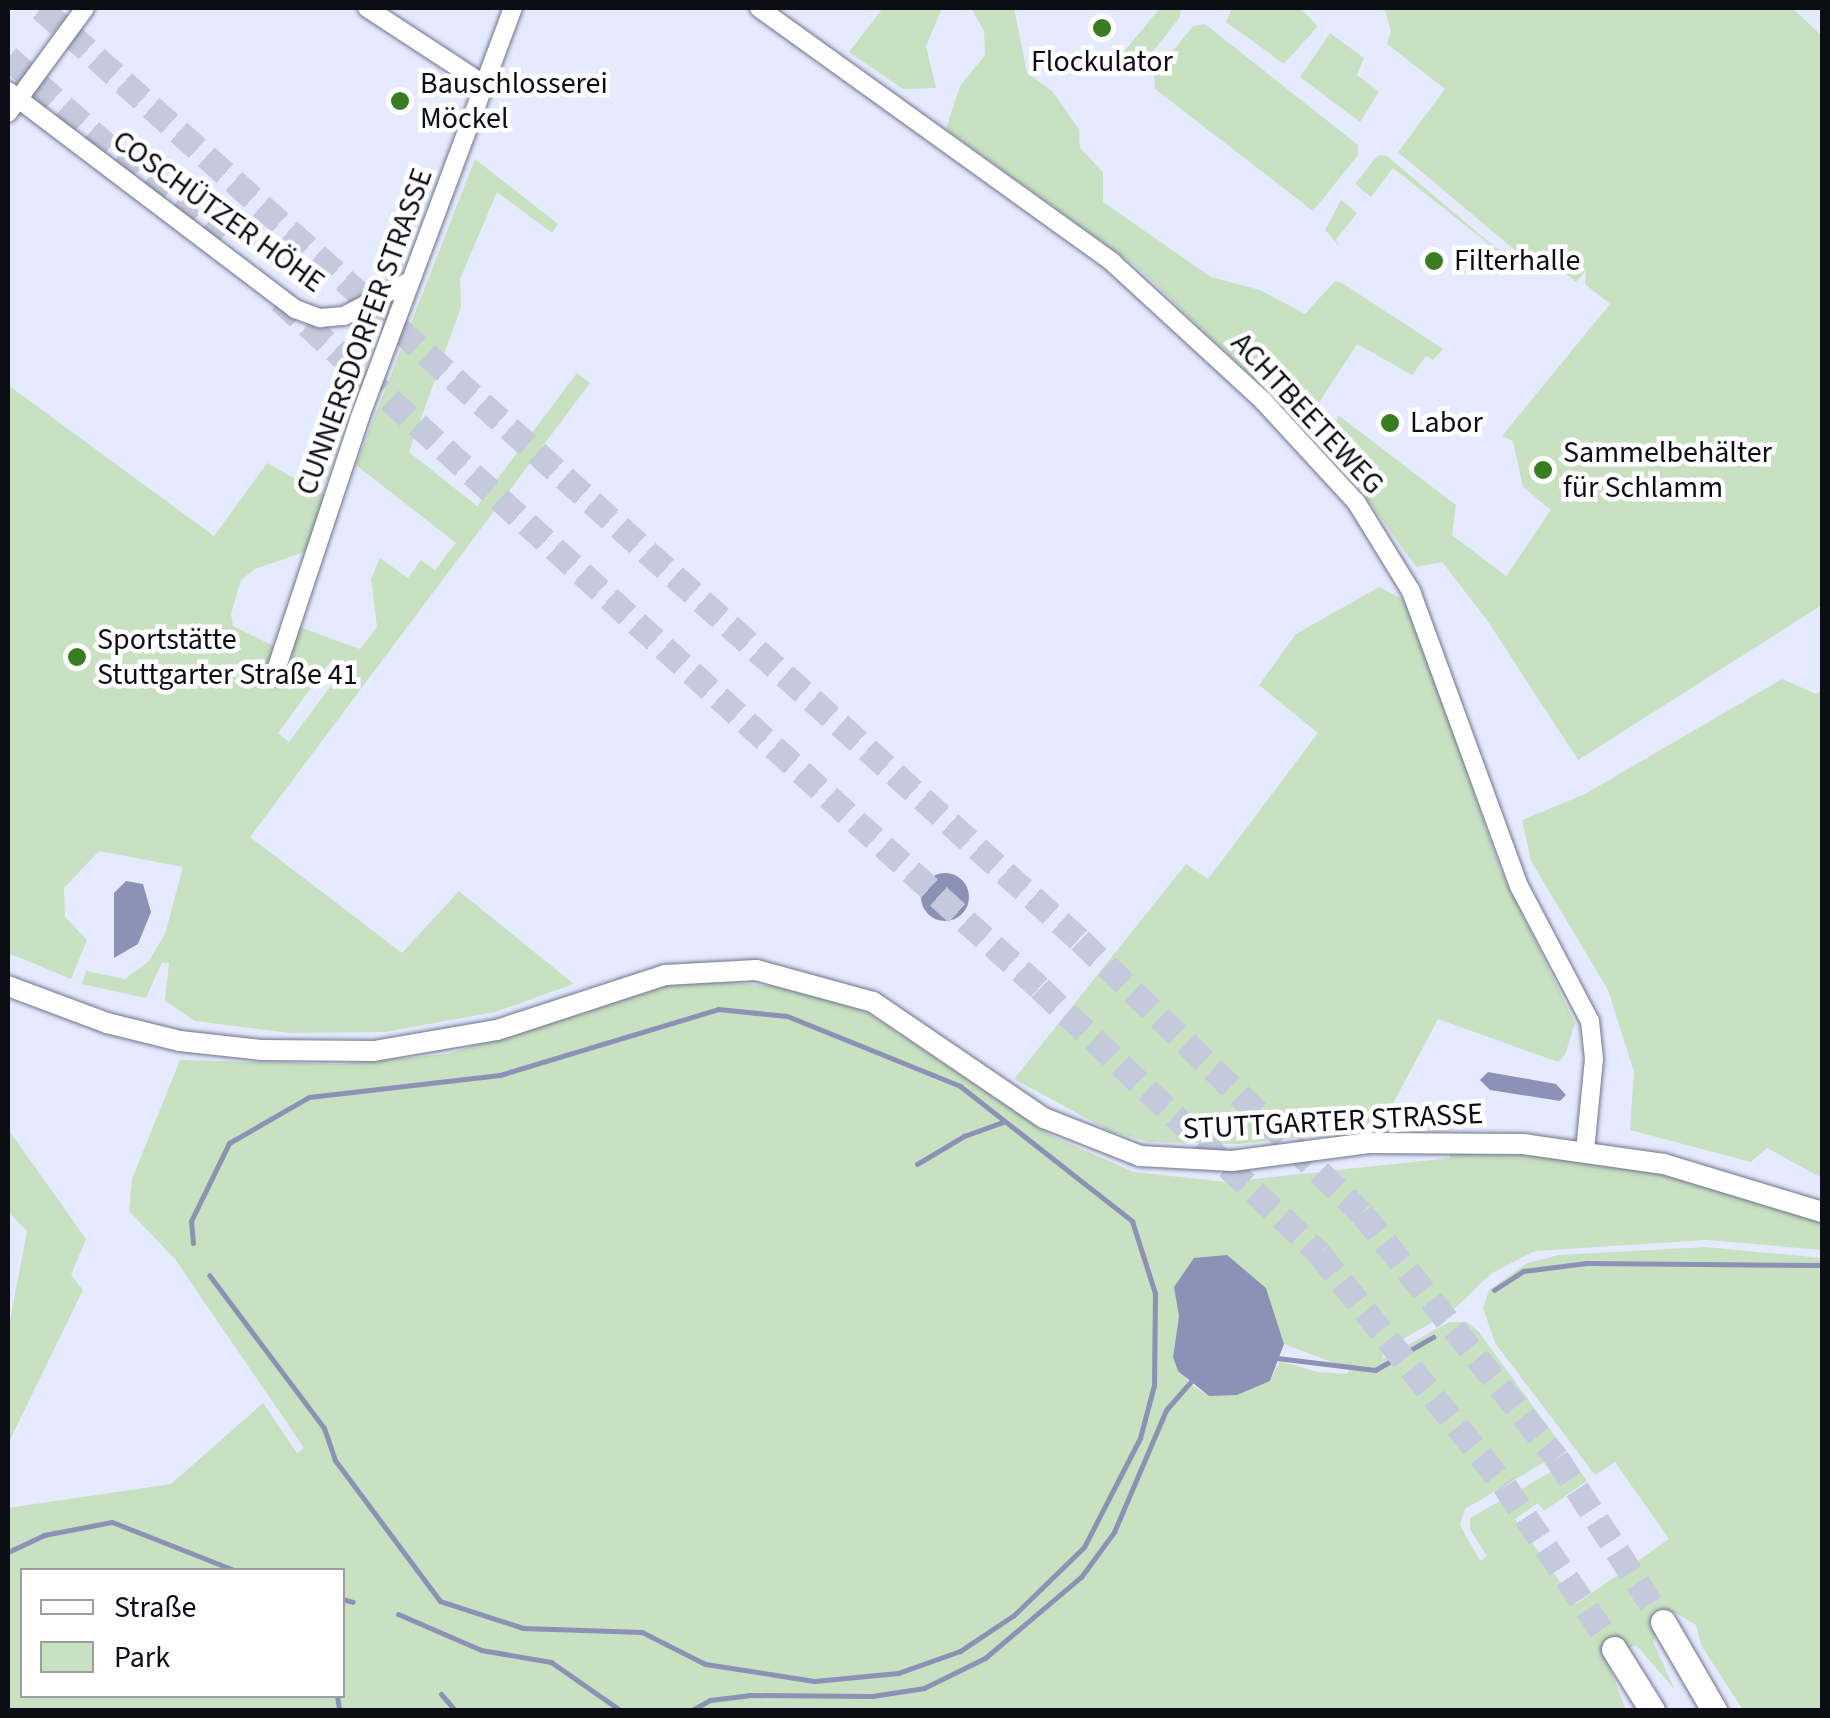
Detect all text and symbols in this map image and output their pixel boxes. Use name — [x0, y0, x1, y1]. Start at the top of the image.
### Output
marker: Flockulator — [1091, 17, 1113, 39]
place label: Flockulator — [1031, 44, 1173, 80]
place label: Bauschlosserei Möckel — [420, 66, 608, 136]
marker: Bauschlosserei Möckel — [389, 90, 411, 112]
street label: COSCHÜTZER HÖHE — [105, 123, 331, 301]
street label: CUNNERSDORFER STRASSE — [289, 164, 441, 500]
place label: Filterhalle — [1454, 243, 1580, 279]
marker: Filterhalle — [1423, 250, 1445, 272]
street label: ACHTBEETEWEG — [1223, 326, 1391, 502]
place label: Labor — [1410, 405, 1483, 441]
marker: Labor — [1379, 412, 1401, 434]
place label: Sammelbehälter für Schlamm — [1563, 435, 1772, 506]
marker: Sammelbehälter für Schlamm — [1532, 459, 1554, 481]
place label: Sportstätte Stuttgarter Straße 41 — [97, 622, 358, 692]
marker: Sportstätte Stuttgarter Straße 41 — [66, 646, 88, 668]
street label: STUTTGARTER STRASSE — [1182, 1096, 1484, 1148]
legend — [20, 1568, 345, 1698]
text: Straße — [114, 1586, 196, 1629]
text: Park — [114, 1636, 170, 1679]

